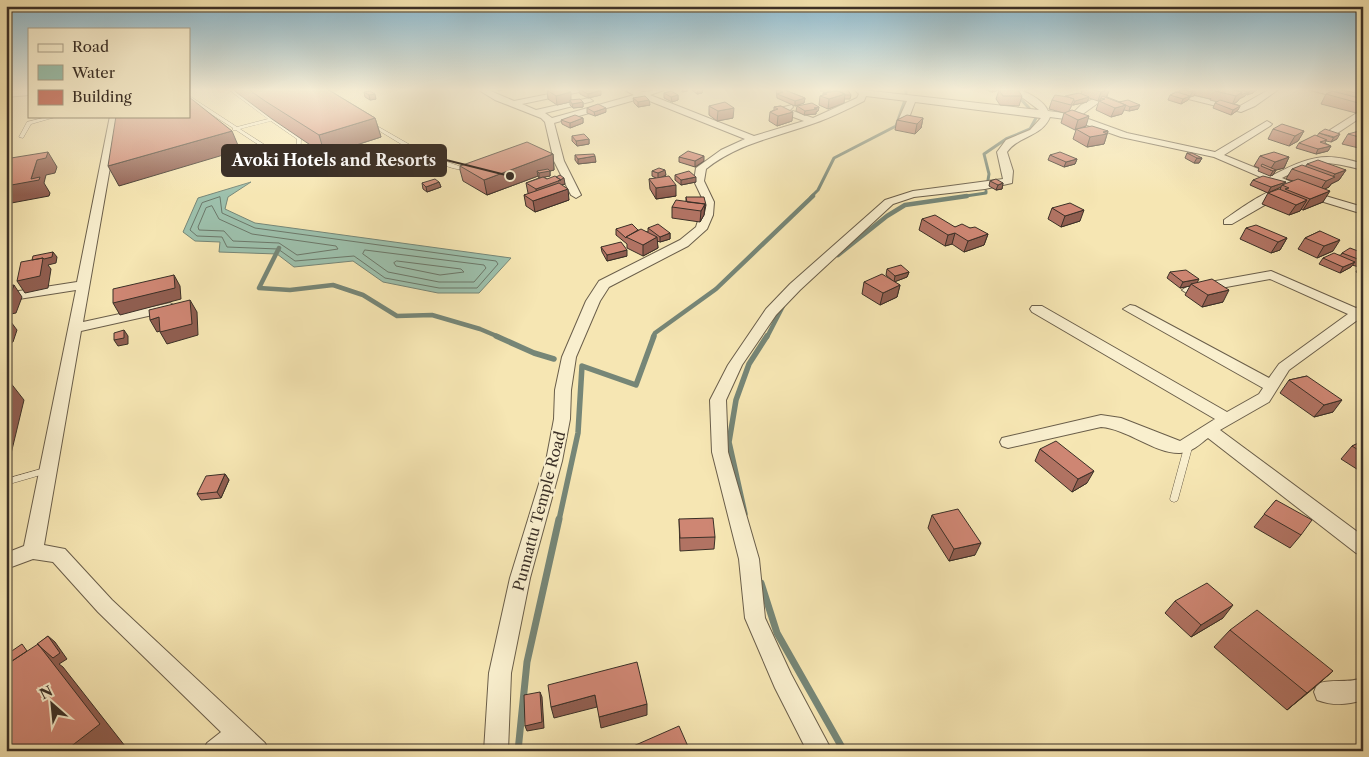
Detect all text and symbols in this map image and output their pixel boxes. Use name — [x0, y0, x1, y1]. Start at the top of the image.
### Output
legend — [28, 28, 190, 118]
text: Road — [72, 37, 109, 56]
text: Water — [71, 63, 116, 82]
text: Building — [72, 87, 132, 106]
callout: Avoki Hotels and Resorts — [222, 145, 446, 176]
text: Avoki Hotels and Resorts — [231, 150, 436, 170]
street label: Punnattu Temple Road — [509, 429, 569, 593]
north arrow — [28, 680, 78, 730]
text: N — [37, 682, 56, 703]

